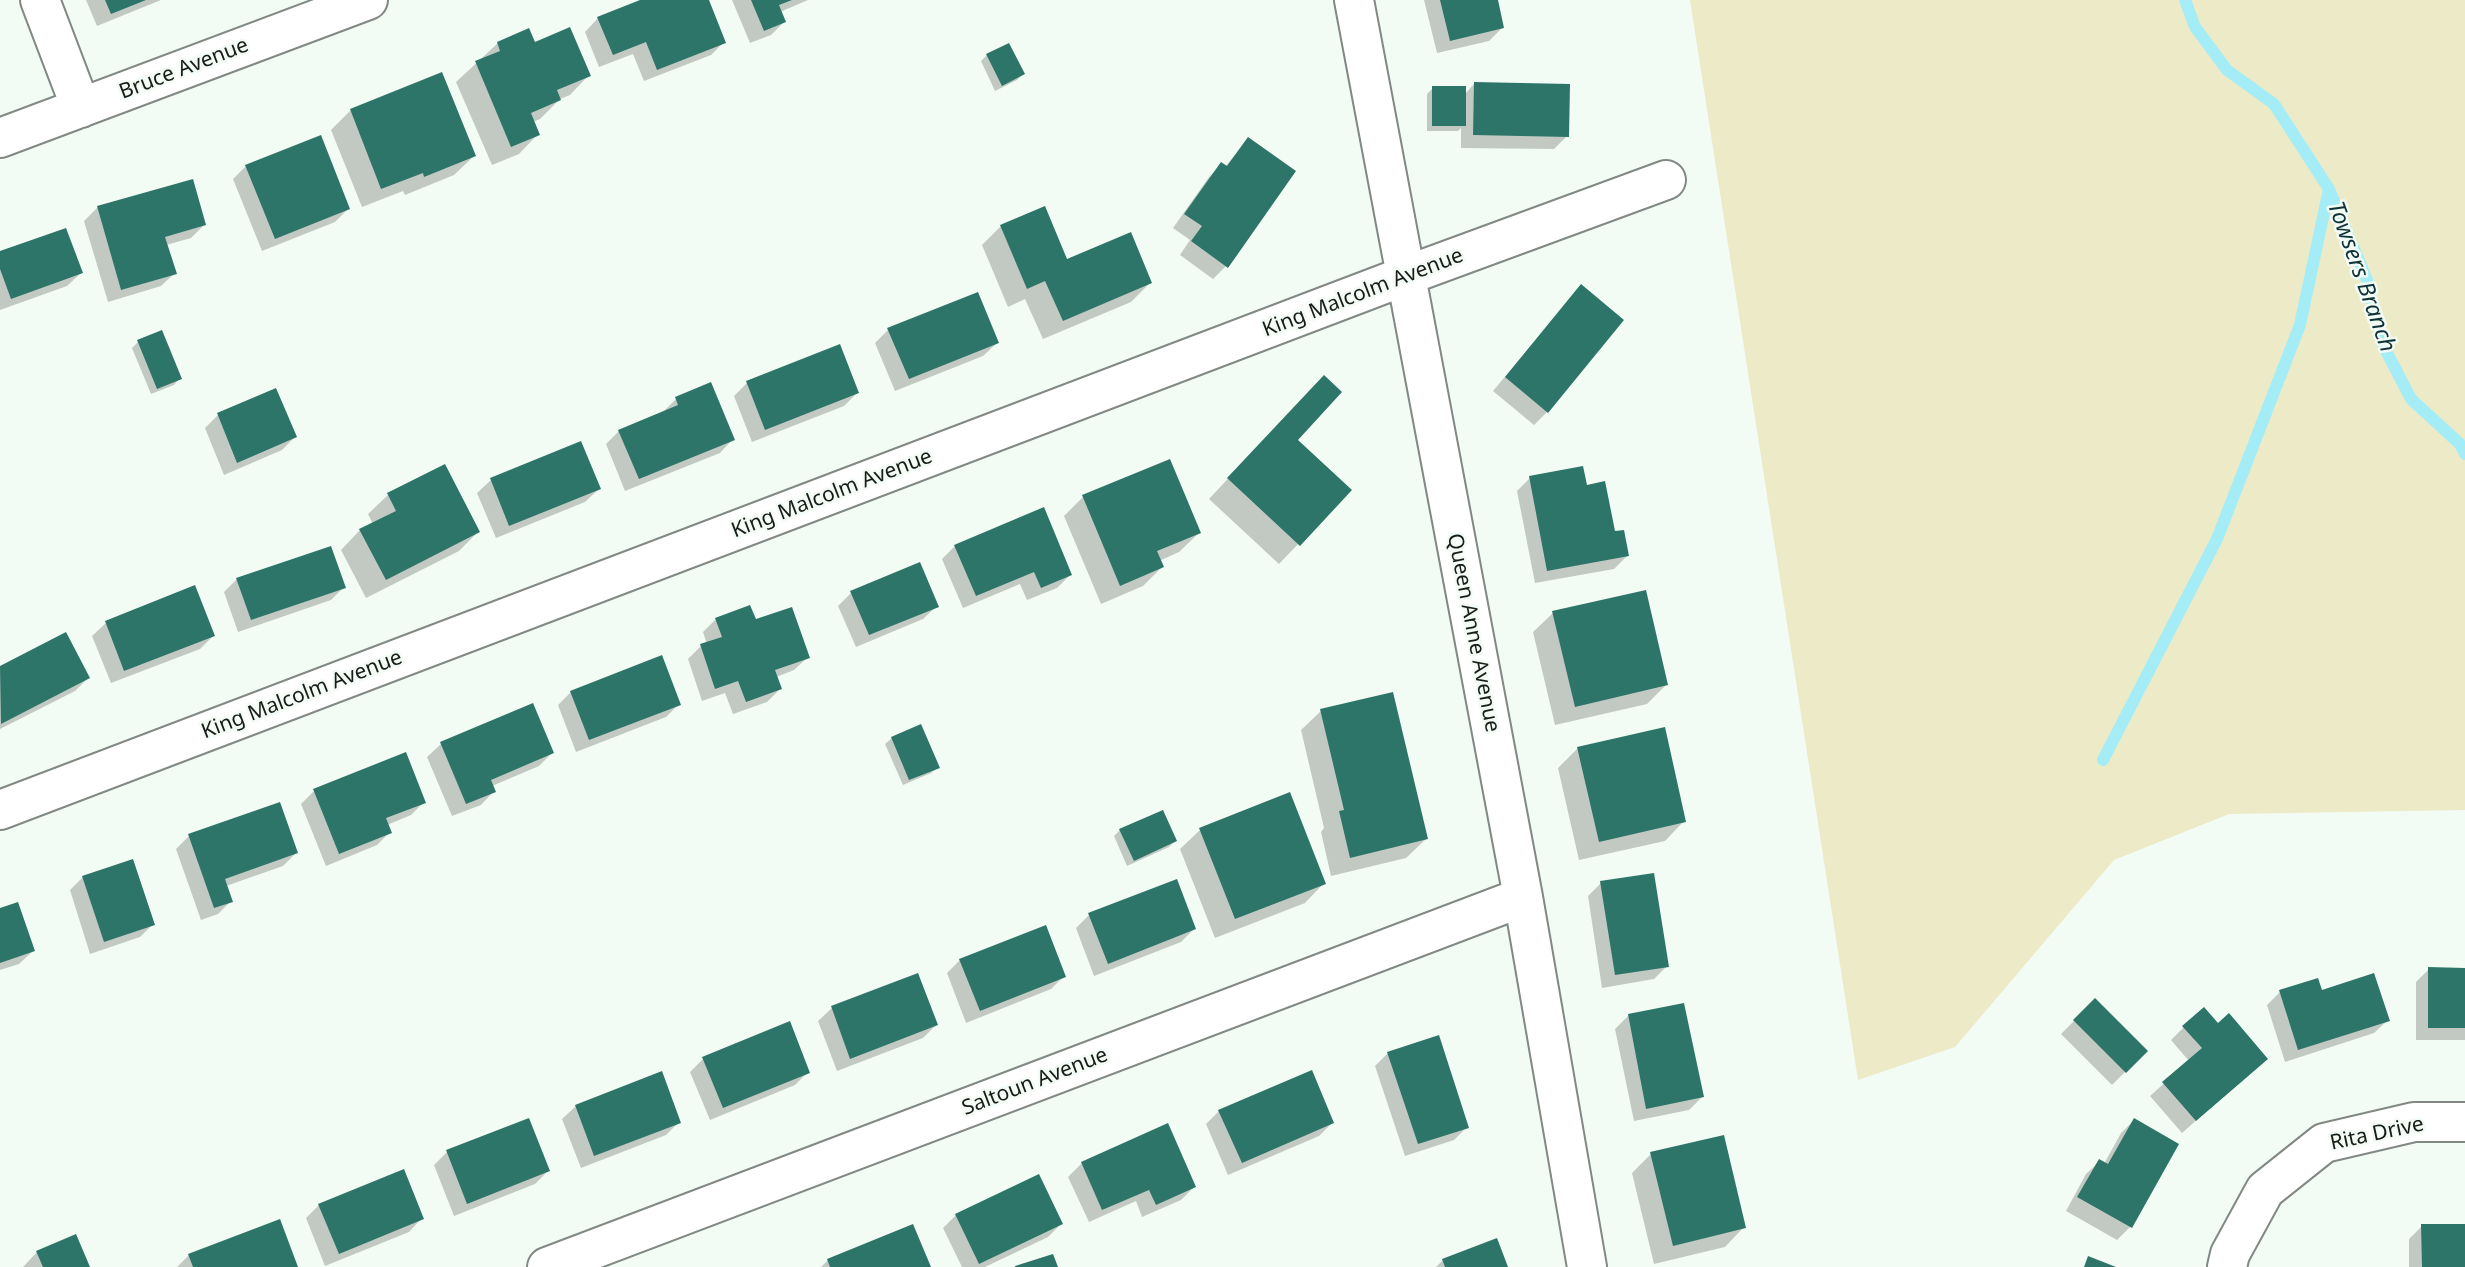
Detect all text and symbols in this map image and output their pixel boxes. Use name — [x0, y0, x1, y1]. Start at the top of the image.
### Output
street label: Bruce Avenue — [116, 33, 252, 105]
water label: Towsers Branch — [2321, 198, 2401, 356]
street label: King Malcolm Avenue — [1259, 243, 1467, 343]
street label: King Malcolm Avenue — [728, 444, 936, 544]
street label: Queen Anne Avenue — [1441, 531, 1505, 735]
street label: King Malcolm Avenue — [198, 645, 406, 745]
street label: Saltoun Avenue — [959, 1043, 1111, 1121]
street label: Rita Drive — [2328, 1112, 2426, 1156]

